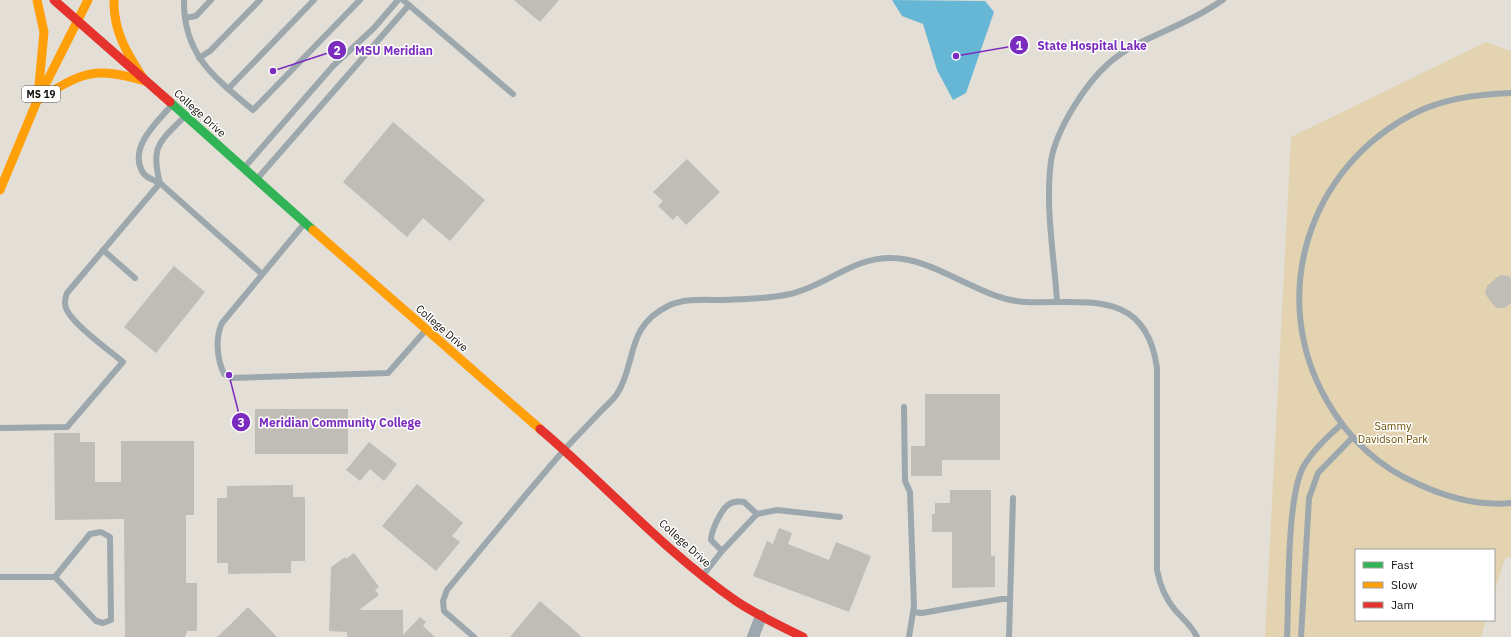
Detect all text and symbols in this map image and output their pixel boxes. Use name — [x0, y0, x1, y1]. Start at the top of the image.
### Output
callout: State Hospital Lake — [1009, 33, 1155, 57]
callout: MSU Meridian — [327, 38, 441, 62]
text: 1 — [1015, 38, 1023, 53]
text: State Hospital Lake — [1037, 38, 1147, 53]
text: 2 — [333, 43, 341, 58]
text: MSU Meridian — [355, 43, 433, 58]
road number: MS 19 — [22, 86, 60, 102]
street label: College Drive — [171, 86, 229, 140]
street label: College Drive — [413, 301, 471, 355]
callout: Meridian Community College — [231, 410, 429, 434]
text: 3 — [237, 415, 245, 430]
text: Meridian Community College — [259, 415, 421, 430]
park label: Sammy Davidson Park — [1358, 419, 1428, 446]
street label: College Drive — [656, 516, 714, 570]
legend — [1355, 549, 1495, 621]
text: Fast — [1391, 557, 1414, 572]
text: Slow — [1391, 577, 1417, 592]
text: Jam — [1391, 597, 1414, 612]

